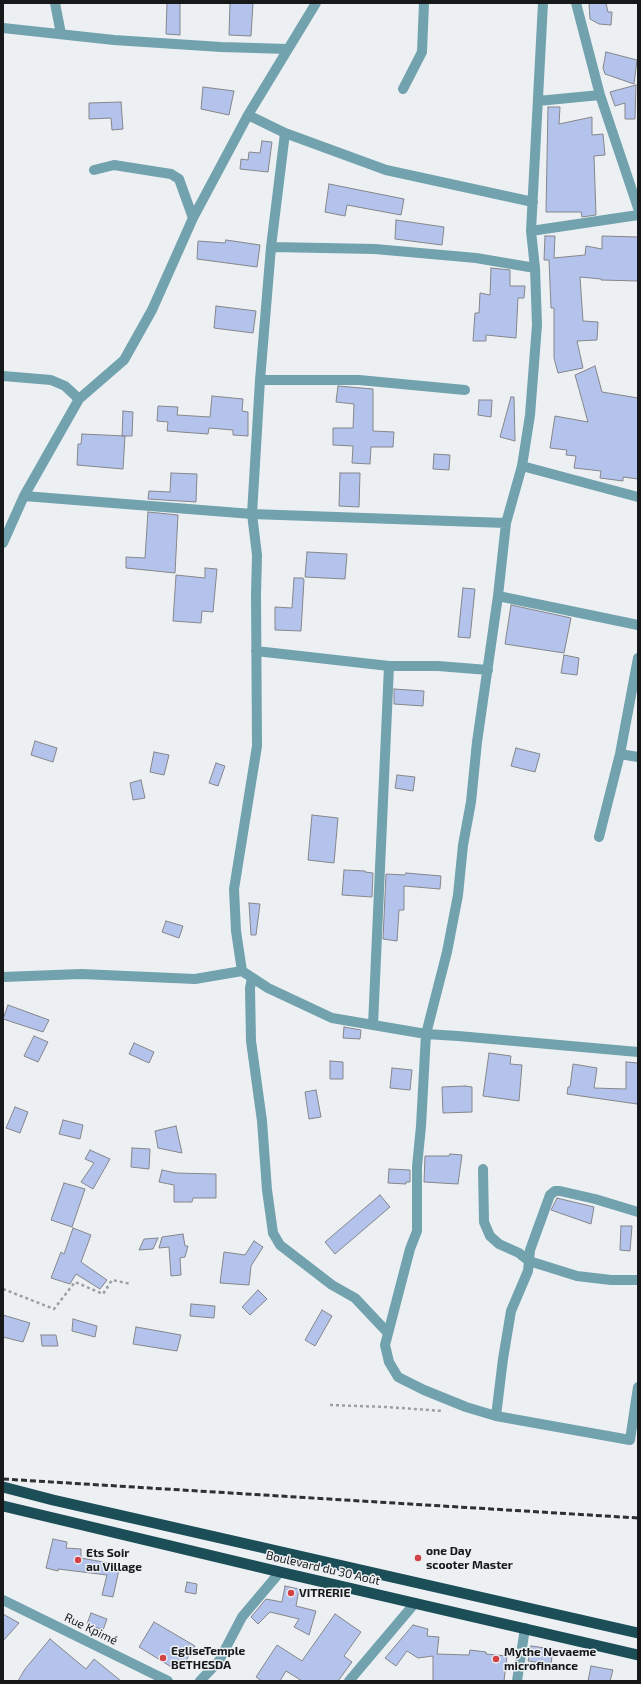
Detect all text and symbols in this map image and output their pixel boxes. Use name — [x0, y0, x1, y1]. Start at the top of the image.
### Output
place label: one Day scooter Master — [426, 1544, 513, 1572]
place label: Ets Soir au Village — [86, 1546, 142, 1574]
street label: Boulevard du 30 Août — [264, 1548, 382, 1588]
marker: one Day scooter Master — [413, 1553, 423, 1563]
marker: Ets Soir au Village — [73, 1555, 83, 1565]
place label: VITRERIE — [299, 1586, 350, 1600]
marker: VITRERIE — [286, 1588, 296, 1598]
street label: Rue Kpimé — [62, 1610, 120, 1648]
place label: EgliseTemple BETHESDA — [171, 1644, 245, 1672]
place label: Mythe Nevaeme microfinance — [504, 1645, 596, 1673]
marker: EgliseTemple BETHESDA — [158, 1653, 168, 1663]
marker: Mythe Nevaeme microfinance — [491, 1654, 501, 1664]

